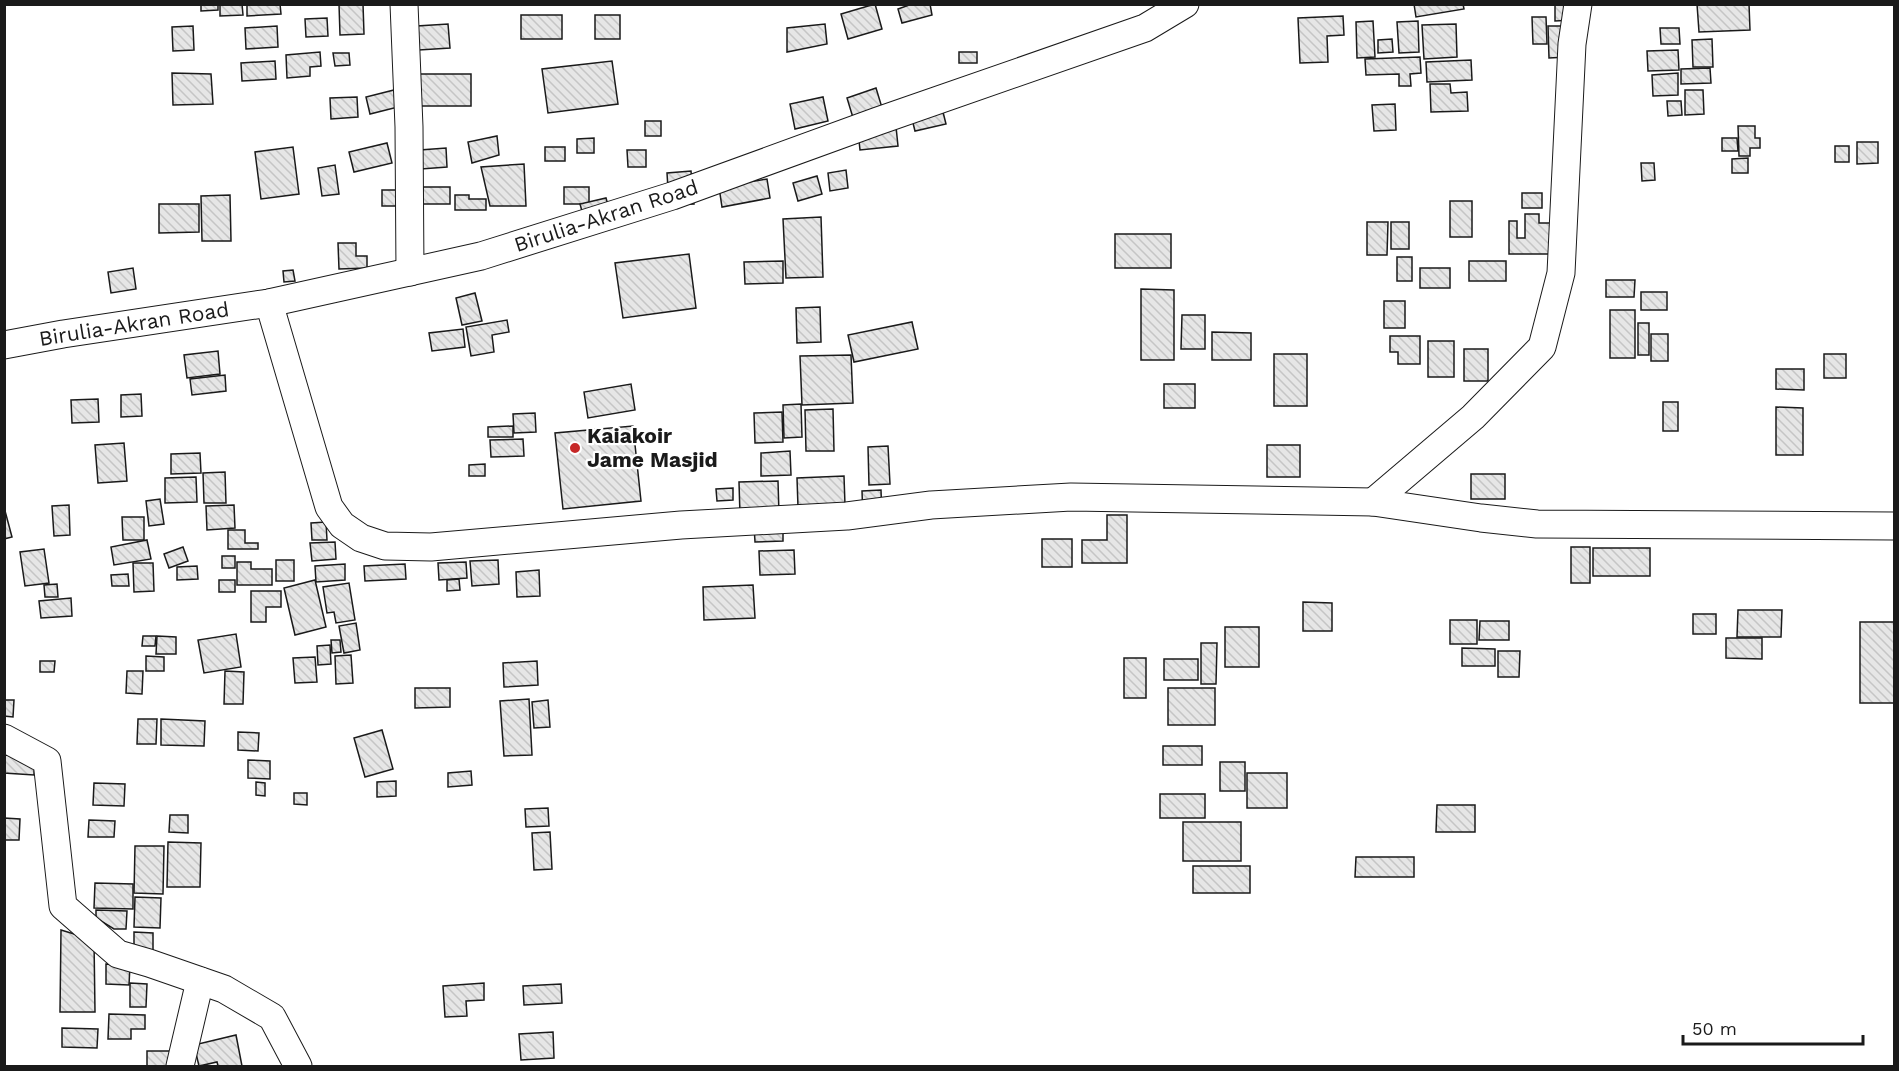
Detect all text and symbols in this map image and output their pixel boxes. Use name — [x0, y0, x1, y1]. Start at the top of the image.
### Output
street label: Birulia-Akran Road — [511, 174, 701, 257]
street label: Birulia-Akran Road — [37, 296, 231, 351]
place label: Kaiakoir Jame Masjid — [587, 423, 718, 472]
marker: Kaiakoir Jame Masjid — [568, 441, 582, 455]
scale bar — [1683, 1008, 1863, 1046]
text: 50 m — [1692, 1018, 1737, 1039]

